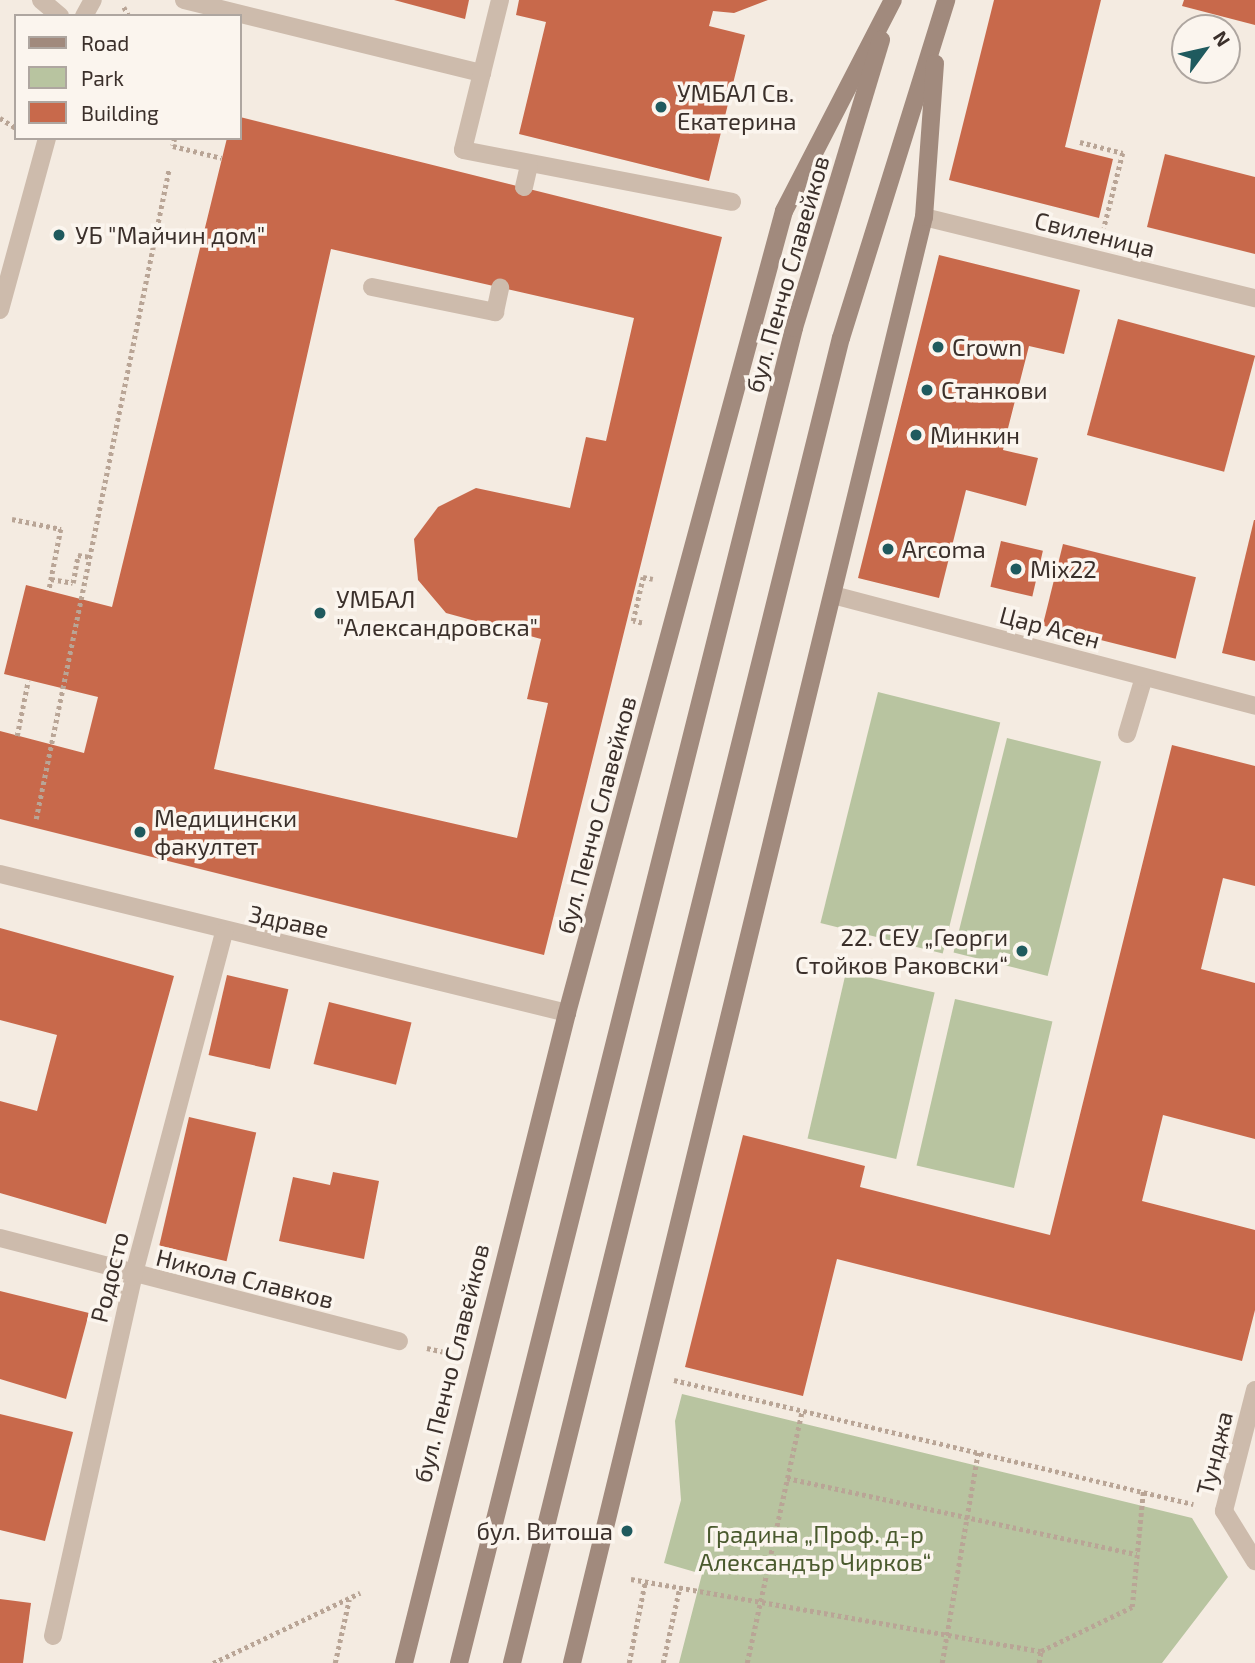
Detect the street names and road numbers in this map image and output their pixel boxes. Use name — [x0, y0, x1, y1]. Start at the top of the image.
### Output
street label: бул. Пенчо Славейков — [739, 152, 835, 396]
street label: Свиленица — [1032, 205, 1158, 263]
street label: Цар Асен — [997, 600, 1103, 654]
street label: бул. Пенчо Славейков — [550, 693, 642, 937]
street label: Здраве — [247, 899, 331, 943]
street label: Родосто — [84, 1229, 134, 1325]
street label: бул. Пенчо Славейков — [407, 1241, 495, 1485]
street label: Никола Славков — [153, 1242, 337, 1314]
street label: Тунджа — [1190, 1408, 1238, 1498]

